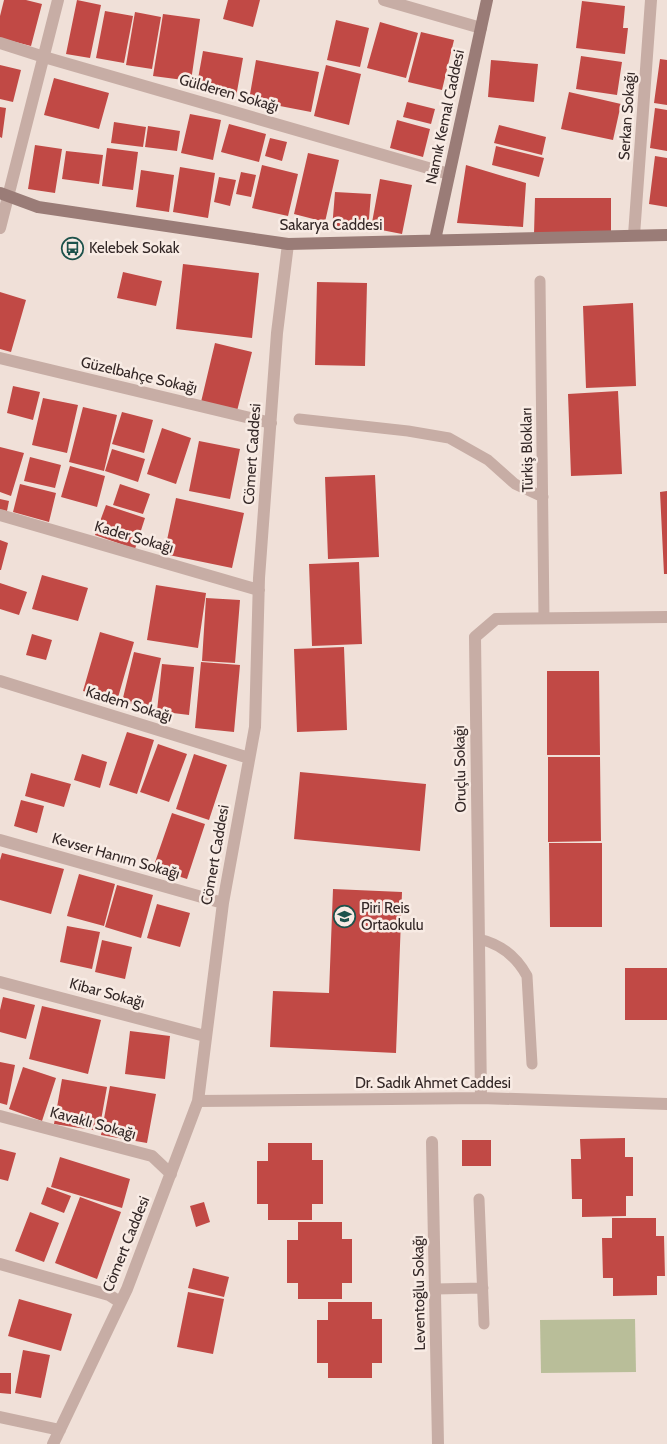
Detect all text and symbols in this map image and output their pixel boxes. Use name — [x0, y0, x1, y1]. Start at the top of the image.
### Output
street label: Namık Kemal Caddesi — [422, 48, 468, 186]
street label: Gülderen Sokağı — [177, 70, 281, 116]
street label: Serkan Sokağı — [615, 71, 639, 161]
street label: Sakarya Caddesi — [280, 216, 382, 234]
bus stop icon: Kelebek Sokak — [61, 236, 85, 260]
place label: Kelebek Sokak — [89, 239, 180, 257]
street label: Güzelbahçe Sokağı — [79, 353, 199, 397]
street label: Cömert Caddesi — [239, 403, 265, 505]
street label: Türkiş Blokları — [517, 407, 537, 493]
street label: Kader Sokağı — [92, 517, 176, 557]
street label: Kadem Sokağı — [83, 682, 175, 726]
street label: Oruçlu Sokağı — [450, 725, 470, 813]
street label: Cömert Caddesi — [197, 803, 233, 907]
street label: Kevser Hanım Sokağı — [50, 829, 182, 883]
place label: Piri Reis Ortaokulu — [361, 899, 424, 934]
school or university icon: Piri Reis Ortaokulu — [333, 905, 357, 929]
street label: Kibar Sokağı — [67, 974, 147, 1012]
street label: Dr. Sadık Ahmet Caddesi — [355, 1074, 511, 1092]
street label: Kavaklı Sokağı — [48, 1103, 138, 1143]
street label: Cömert Caddesi — [99, 1194, 153, 1294]
street label: Leventoğlu Sokağı — [409, 1235, 429, 1351]

